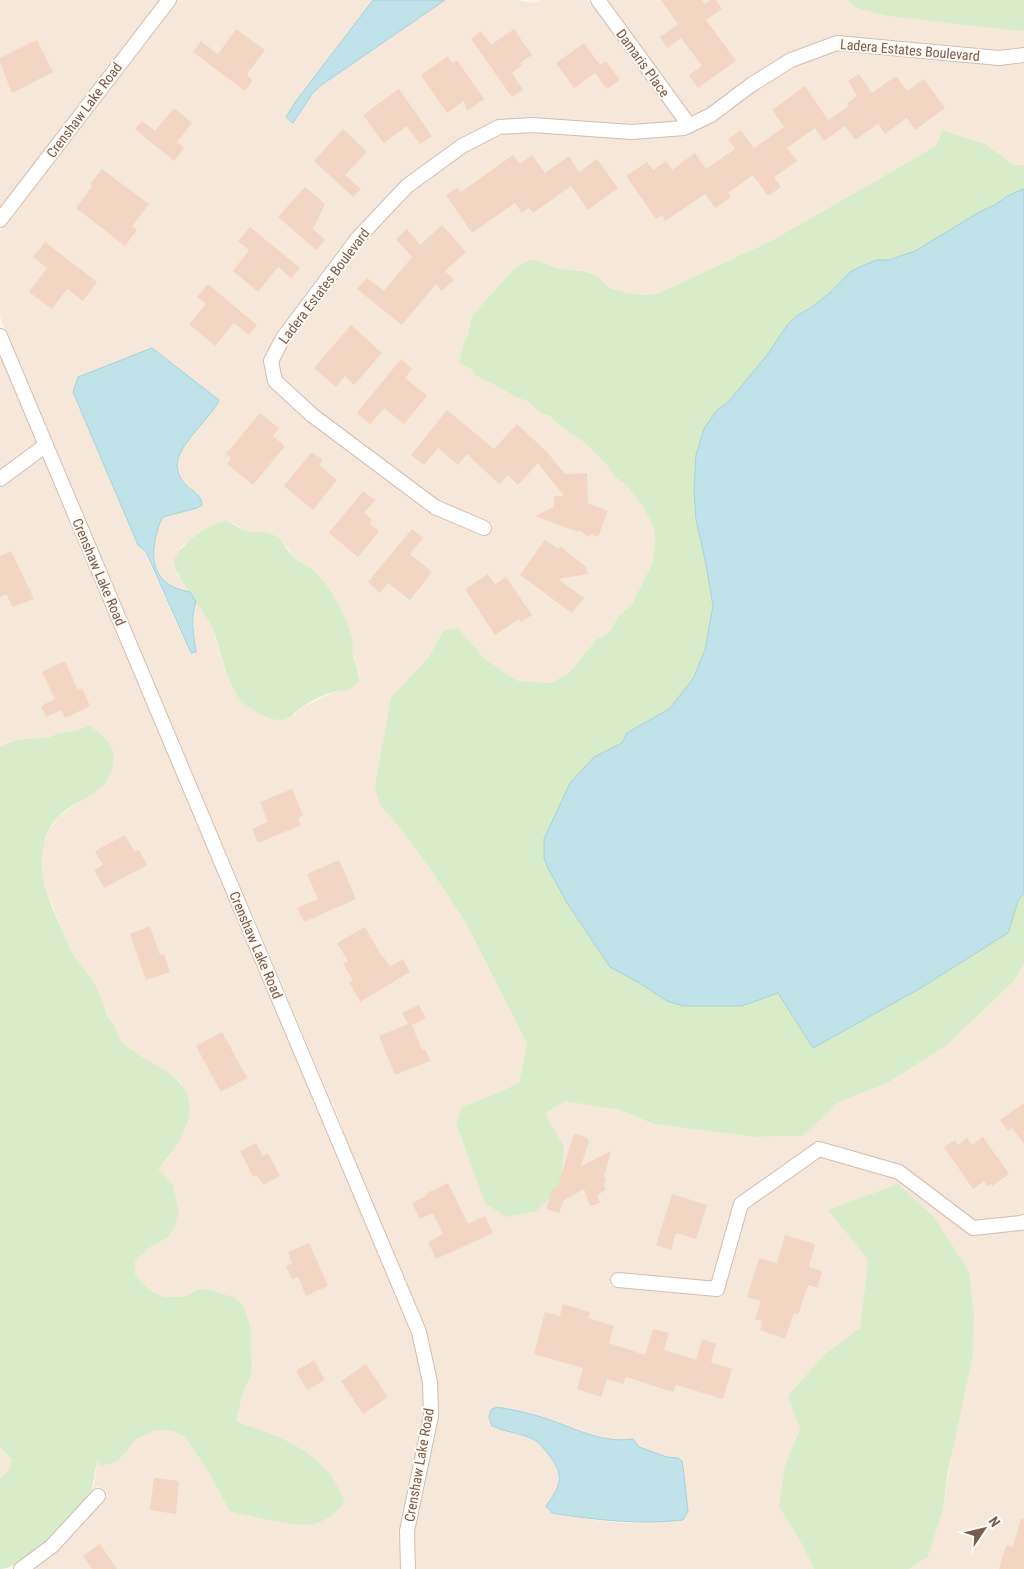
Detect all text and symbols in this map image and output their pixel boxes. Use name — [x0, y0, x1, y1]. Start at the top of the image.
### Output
street label: Damaris Place — [613, 26, 673, 100]
street label: Ladera Estates Boulevard — [840, 36, 980, 64]
street label: Crenshaw Lake Road — [43, 59, 125, 161]
street label: Ladera Estates Boulevard — [275, 225, 373, 347]
street label: Crenshaw Lake Road — [69, 516, 129, 628]
street label: Crenshaw Lake Road — [226, 889, 286, 1001]
street label: Crenshaw Lake Road — [401, 1407, 437, 1523]
north arrow — [959, 1504, 1009, 1554]
text: N — [986, 1513, 1004, 1530]

